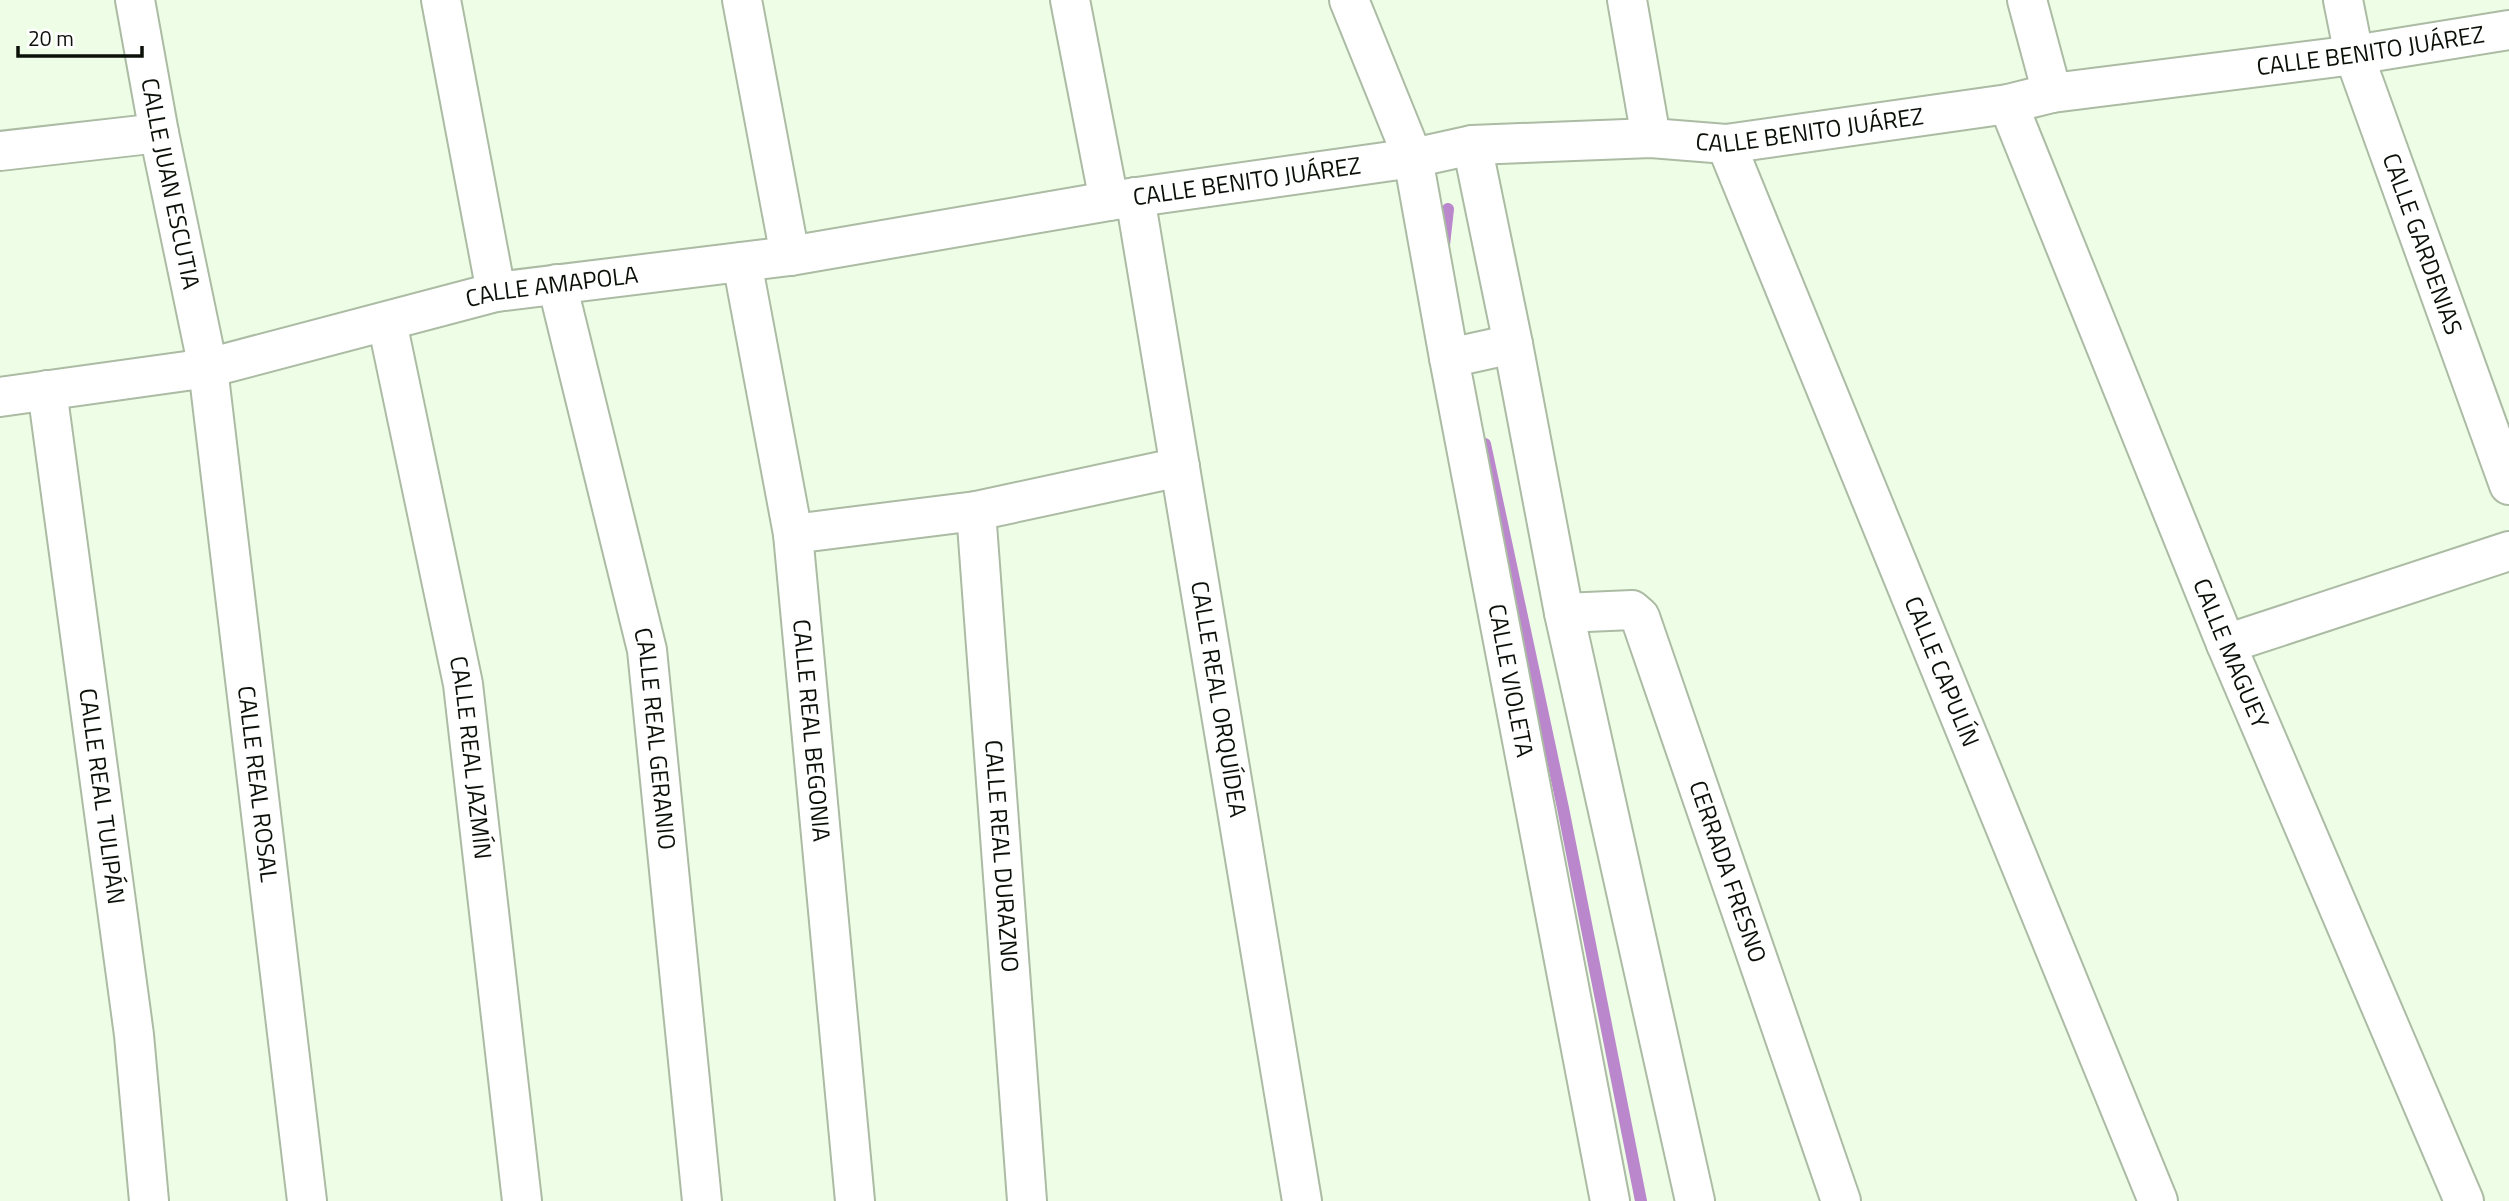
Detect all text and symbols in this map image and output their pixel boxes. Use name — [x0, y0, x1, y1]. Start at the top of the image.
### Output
scale bar — [18, 14, 142, 58]
street label: CALLE BENITO JUÁREZ — [2254, 15, 2487, 84]
text: 20 m — [28, 22, 74, 54]
street label: CALLE JUAN ESCUTIA — [132, 75, 210, 292]
street label: CALLE BENITO JUÁREZ — [1694, 97, 1926, 161]
street label: CALLE BENITO JUÁREZ — [1130, 147, 1363, 214]
street label: CALLE GARDENIAS — [2374, 148, 2472, 340]
street label: CALLE AMAPOLA — [461, 256, 640, 316]
street label: CALLE MAGUEY — [2184, 573, 2279, 734]
street label: CALLE REAL ORQUÍDEA — [1182, 578, 1257, 820]
street label: CALLE CAPULÍN — [1896, 591, 1989, 752]
street label: CALLE VIOLETA — [1479, 601, 1544, 760]
street label: CALLE REAL BEGONIA — [784, 618, 840, 843]
street label: CALLE REAL GERANIO — [625, 624, 686, 851]
street label: CALLE REAL JAZMÍN — [441, 653, 502, 861]
street label: CALLE REAL ROSAL — [229, 684, 288, 884]
street label: CALLE REAL TULIPÁN — [70, 686, 135, 906]
street label: CALLE REAL DURAZNO — [976, 738, 1029, 973]
street label: CERRADA FRESNO — [1681, 775, 1777, 967]

